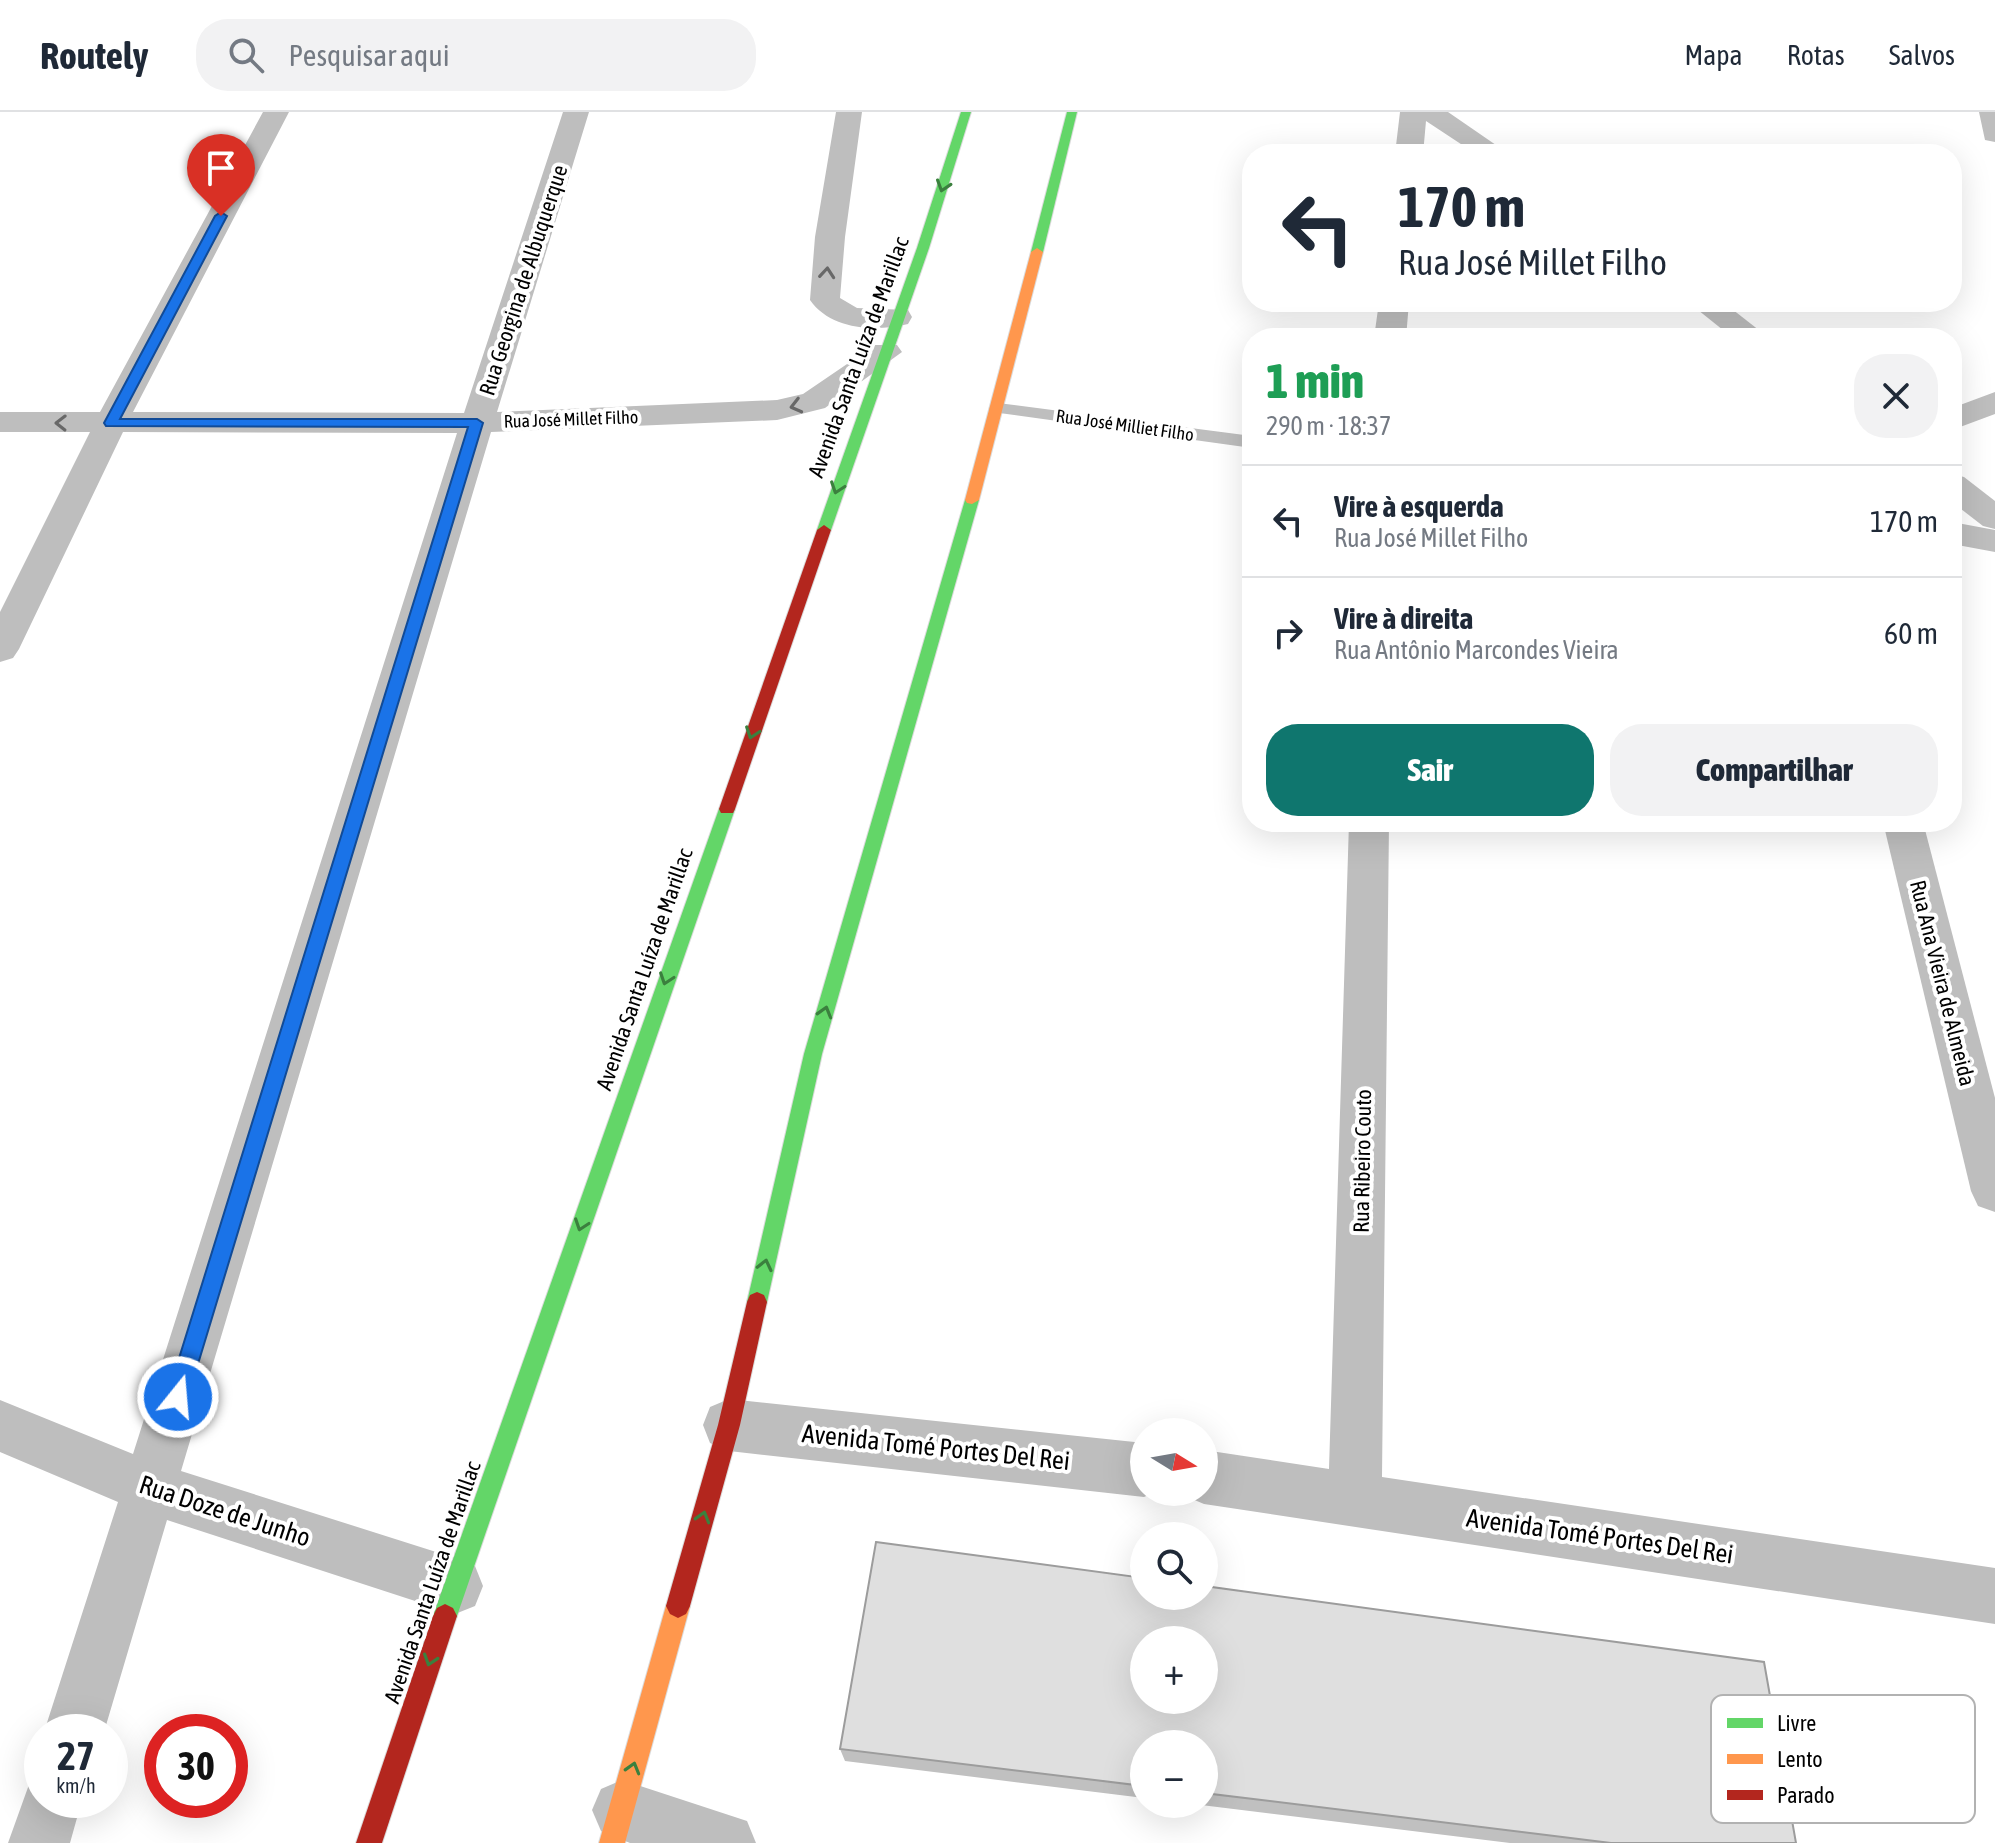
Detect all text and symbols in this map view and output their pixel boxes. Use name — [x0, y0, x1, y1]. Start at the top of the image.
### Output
search box — [196, 19, 756, 91]
icon: search — [224, 33, 268, 77]
text: Routely — [40, 34, 148, 77]
text: Pesquisar aqui — [288, 38, 450, 72]
text: Mapa — [1685, 39, 1743, 71]
text: Rotas — [1787, 39, 1845, 71]
text: Salvos — [1889, 39, 1955, 71]
pin — [187, 134, 255, 216]
icon: arrive — [199, 146, 243, 190]
street label: Rua Georgina de Albuquerque — [473, 162, 573, 398]
text: 170 m — [1398, 175, 1525, 239]
icon: left — [1266, 176, 1370, 280]
one-way arrow — [936, 179, 952, 193]
street label: Avenida Santa Luíza de Marillac — [802, 232, 914, 481]
text: Rua José Millet Filho — [1398, 241, 1667, 283]
one-way arrow — [818, 266, 835, 279]
text: 1 min — [1266, 353, 1364, 408]
button: close — [1854, 354, 1938, 438]
one-way arrow — [790, 396, 803, 413]
street label: Rua José Milliet Filho — [1055, 405, 1195, 445]
street label: Rua José Millet Filho — [503, 406, 639, 432]
text: 290 m · 18:37 — [1266, 411, 1391, 441]
one-way arrow — [54, 414, 67, 432]
one-way arrow — [831, 480, 847, 494]
text: Vire à esquerda — [1334, 489, 1504, 523]
icon: left — [1266, 499, 1310, 543]
text: 170 m — [1870, 504, 1938, 538]
text: Rua José Millet Filho — [1334, 523, 1528, 553]
text: Vire à direita — [1334, 601, 1473, 635]
icon: right — [1266, 611, 1310, 655]
text: 60 m — [1884, 616, 1938, 650]
text: Rua Antônio Marcondes Vieira — [1334, 635, 1619, 665]
button: Sair — [1266, 724, 1594, 816]
button: Compartilhar — [1610, 724, 1938, 816]
one-way arrow — [745, 726, 761, 740]
street label: Avenida Santa Luíza de Marillac — [590, 844, 698, 1093]
street label: Rua Ana Vieira de Almeida — [1905, 877, 1981, 1089]
one-way arrow — [660, 971, 676, 985]
one-way arrow — [816, 1006, 832, 1019]
street label: Rua Ribeiro Couto — [1348, 1089, 1376, 1233]
one-way arrow — [574, 1217, 590, 1231]
one-way arrow — [756, 1259, 773, 1272]
position arrow — [136, 1355, 220, 1439]
street label: Avenida Tomé Portes Del Rei — [801, 1418, 1071, 1476]
north arrow — [1130, 1418, 1218, 1506]
map controls — [1130, 1418, 1218, 1818]
street label: Avenida Santa Luíza de Marillac — [378, 1457, 486, 1706]
street label: Rua Doze de Junho — [136, 1469, 314, 1553]
street label: Avenida Tomé Portes Del Rei — [1465, 1502, 1735, 1570]
one-way arrow — [694, 1511, 710, 1525]
button: search — [1130, 1522, 1218, 1610]
button: + — [1130, 1626, 1218, 1714]
one-way arrow — [424, 1652, 440, 1666]
legend — [1711, 1695, 1975, 1823]
text: Livre — [1777, 1710, 1816, 1736]
speed limit sign: 30 — [144, 1714, 248, 1818]
button: − — [1130, 1730, 1218, 1818]
text: 27 — [57, 1733, 95, 1778]
text: Lento — [1777, 1746, 1823, 1772]
one-way arrow — [624, 1761, 641, 1775]
text: km/h — [56, 1774, 96, 1797]
text: Parado — [1777, 1782, 1835, 1808]

